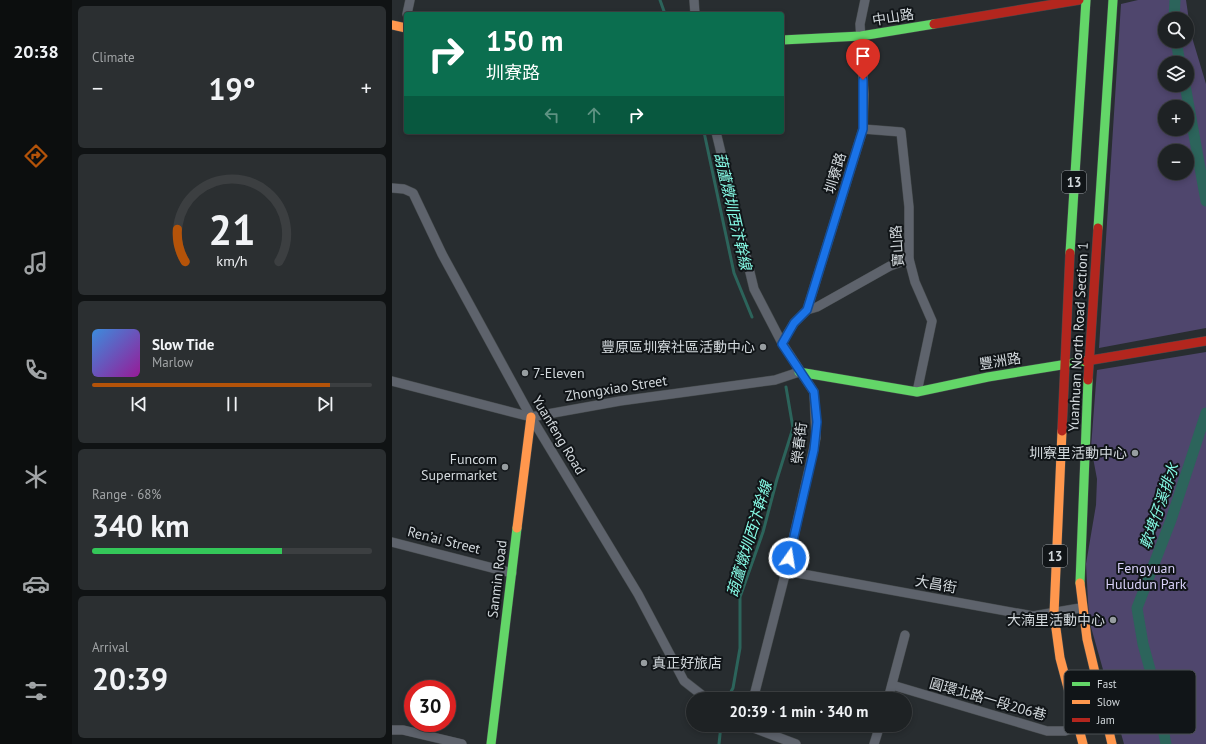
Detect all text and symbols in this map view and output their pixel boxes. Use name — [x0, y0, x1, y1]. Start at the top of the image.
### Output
street label: 中山路 — [871, 5, 915, 29]
map controls — [1158, 12, 1194, 180]
button: search — [1158, 12, 1194, 48]
text: 150 m — [486, 22, 563, 59]
icon: right — [420, 28, 472, 80]
pin — [846, 39, 880, 80]
text: 20:38 — [13, 40, 59, 63]
icon: arrive — [852, 45, 874, 67]
text: Climate — [92, 49, 135, 66]
button: layers — [1158, 56, 1194, 92]
text: 圳寮路 — [486, 61, 540, 84]
text: 19° — [208, 69, 256, 108]
text: − — [92, 74, 103, 102]
text: + — [361, 74, 372, 102]
button: + — [1158, 100, 1194, 136]
icon: left — [541, 104, 563, 126]
icon: ahead — [583, 104, 605, 126]
icon: right — [625, 104, 647, 126]
icon: directions — [22, 142, 50, 170]
button: − — [1158, 144, 1194, 180]
water label: 葫蘆燉圳西汴幹線 — [710, 150, 756, 274]
street label: 圳寮路 — [820, 150, 850, 196]
road number: 13 — [1062, 171, 1086, 193]
text: 21 — [208, 203, 256, 256]
street label: 寶山路 — [887, 224, 907, 268]
street label: Yuanhuan North Road Section 1 — [1064, 242, 1092, 432]
icon: music — [22, 249, 50, 277]
text: km/h — [216, 251, 248, 270]
text: Slow Tide — [152, 335, 214, 354]
place label: 豐原區圳寮社區活動中心 — [601, 338, 755, 356]
marker: 豐原區圳寮社區活動中心 — [758, 342, 768, 352]
street label: 豐洲路 — [978, 349, 1022, 373]
text: Marlow — [152, 354, 193, 371]
icon: phone — [22, 356, 50, 384]
place label: 7-Eleven — [533, 364, 585, 382]
marker: 7-Eleven — [520, 368, 530, 378]
street label: Zhongxiao Street — [564, 371, 668, 405]
street label: Yuanfeng Road — [528, 392, 590, 478]
icon: previous — [128, 393, 150, 415]
icon: pause — [221, 393, 243, 415]
icon: next — [314, 393, 336, 415]
street label: 榮春街 — [788, 421, 810, 465]
place label: 圳寮里活動中心 — [1029, 444, 1127, 462]
marker: 圳寮里活動中心 — [1130, 448, 1140, 458]
place label: Funcom Supermarket — [421, 450, 497, 484]
water label: 軟埤仔溪排水 — [1135, 459, 1183, 552]
marker: Funcom Supermarket — [500, 462, 510, 472]
icon: climate — [22, 463, 50, 491]
water label: 葫蘆燉圳西汴幹線 — [722, 477, 776, 599]
text: Range · 68% — [92, 486, 161, 503]
text: 340 km — [92, 506, 190, 545]
street label: Ren’ai Street — [406, 522, 483, 558]
position arrow — [768, 537, 810, 579]
street label: Sanmin Road — [483, 539, 511, 619]
road number: 13 — [1043, 545, 1067, 567]
park label: Fengyuan Huludun Park — [1106, 559, 1187, 593]
icon: car — [22, 570, 50, 598]
street label: 大昌街 — [914, 571, 958, 597]
place label: 大湳里活動中心 — [1007, 611, 1105, 629]
marker: 大湳里活動中心 — [1108, 615, 1118, 625]
text: Arrival — [92, 639, 128, 656]
place label: 真正好旅店 — [652, 654, 722, 672]
marker: 真正好旅店 — [639, 658, 649, 668]
text: 20:39 — [92, 659, 168, 698]
legend — [1064, 670, 1196, 734]
street label: 圓環北路一段206巷 — [927, 674, 1049, 724]
icon: filters — [22, 677, 50, 705]
text: Fast — [1097, 677, 1117, 691]
speed limit sign: 30 — [404, 680, 456, 732]
text: Slow — [1097, 695, 1120, 709]
text: 20:39 · 1 min · 340 m — [730, 702, 868, 721]
text: Jam — [1096, 713, 1115, 727]

